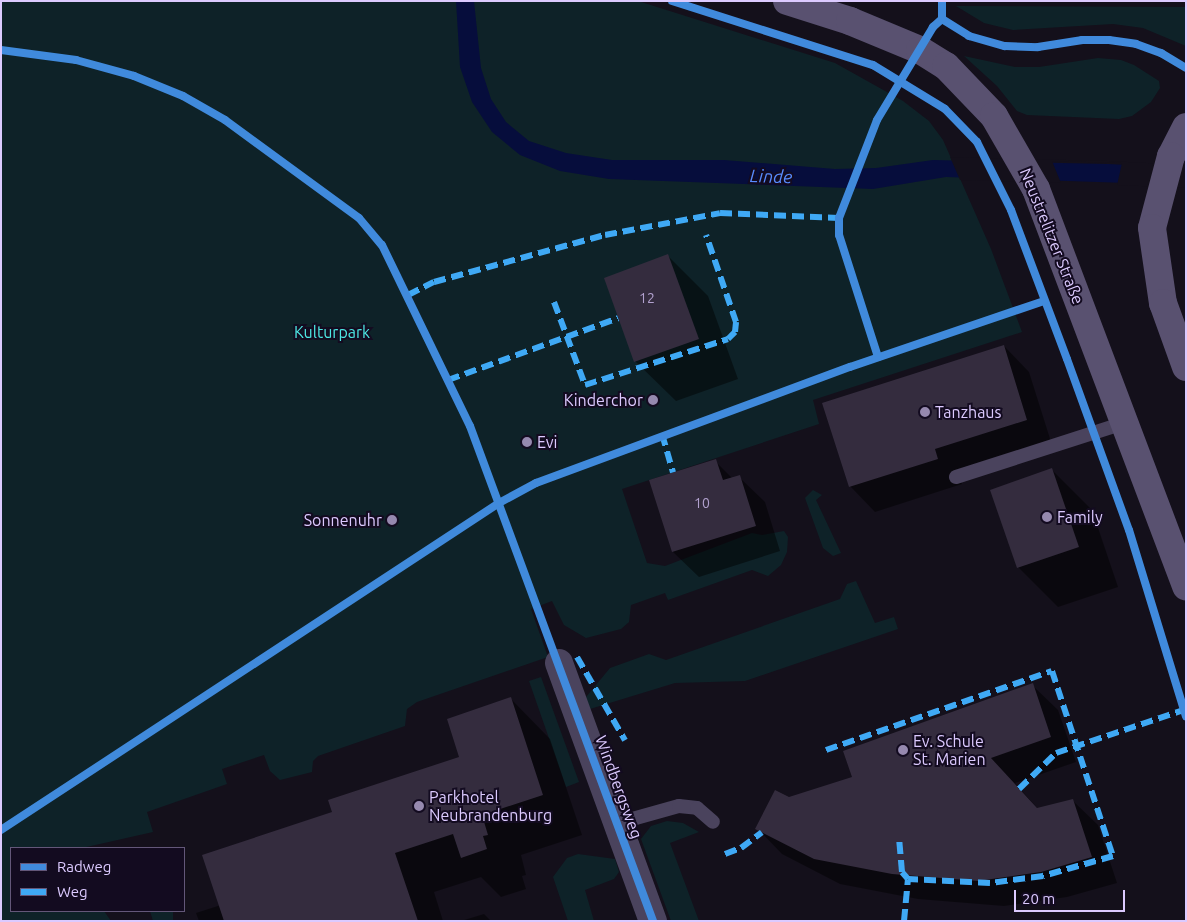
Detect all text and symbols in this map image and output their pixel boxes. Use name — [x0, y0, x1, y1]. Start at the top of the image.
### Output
water label: Linde — [749, 164, 793, 188]
street label: Neustrelitzer Straße — [1016, 165, 1088, 307]
house number: 12 — [639, 290, 655, 306]
park label: Kulturpark — [294, 322, 370, 342]
place label: Kinderchor — [564, 390, 643, 410]
marker: Kinderchor — [647, 394, 659, 406]
place label: Tanzhaus — [935, 402, 1001, 422]
marker: Tanzhaus — [919, 406, 931, 418]
place label: Evi — [537, 432, 557, 452]
marker: Evi — [521, 436, 533, 448]
house number: 10 — [694, 495, 710, 511]
place label: Family — [1057, 507, 1103, 527]
place label: Sonnenuhr — [304, 510, 382, 530]
marker: Family — [1041, 511, 1053, 523]
marker: Sonnenuhr — [386, 514, 398, 526]
place label: Ev. Schule St. Marien — [913, 731, 986, 769]
street label: Windbergsweg — [591, 733, 647, 841]
marker: Ev. Schule St. Marien — [897, 744, 909, 756]
place label: Parkhotel Neubrandenburg — [429, 787, 552, 825]
marker: Parkhotel Neubrandenburg — [413, 800, 425, 812]
legend — [10, 847, 185, 912]
text: Radweg — [57, 858, 111, 875]
scale bar — [1017, 880, 1128, 912]
text: Weg — [57, 883, 88, 900]
text: 20 m — [1022, 890, 1055, 907]

